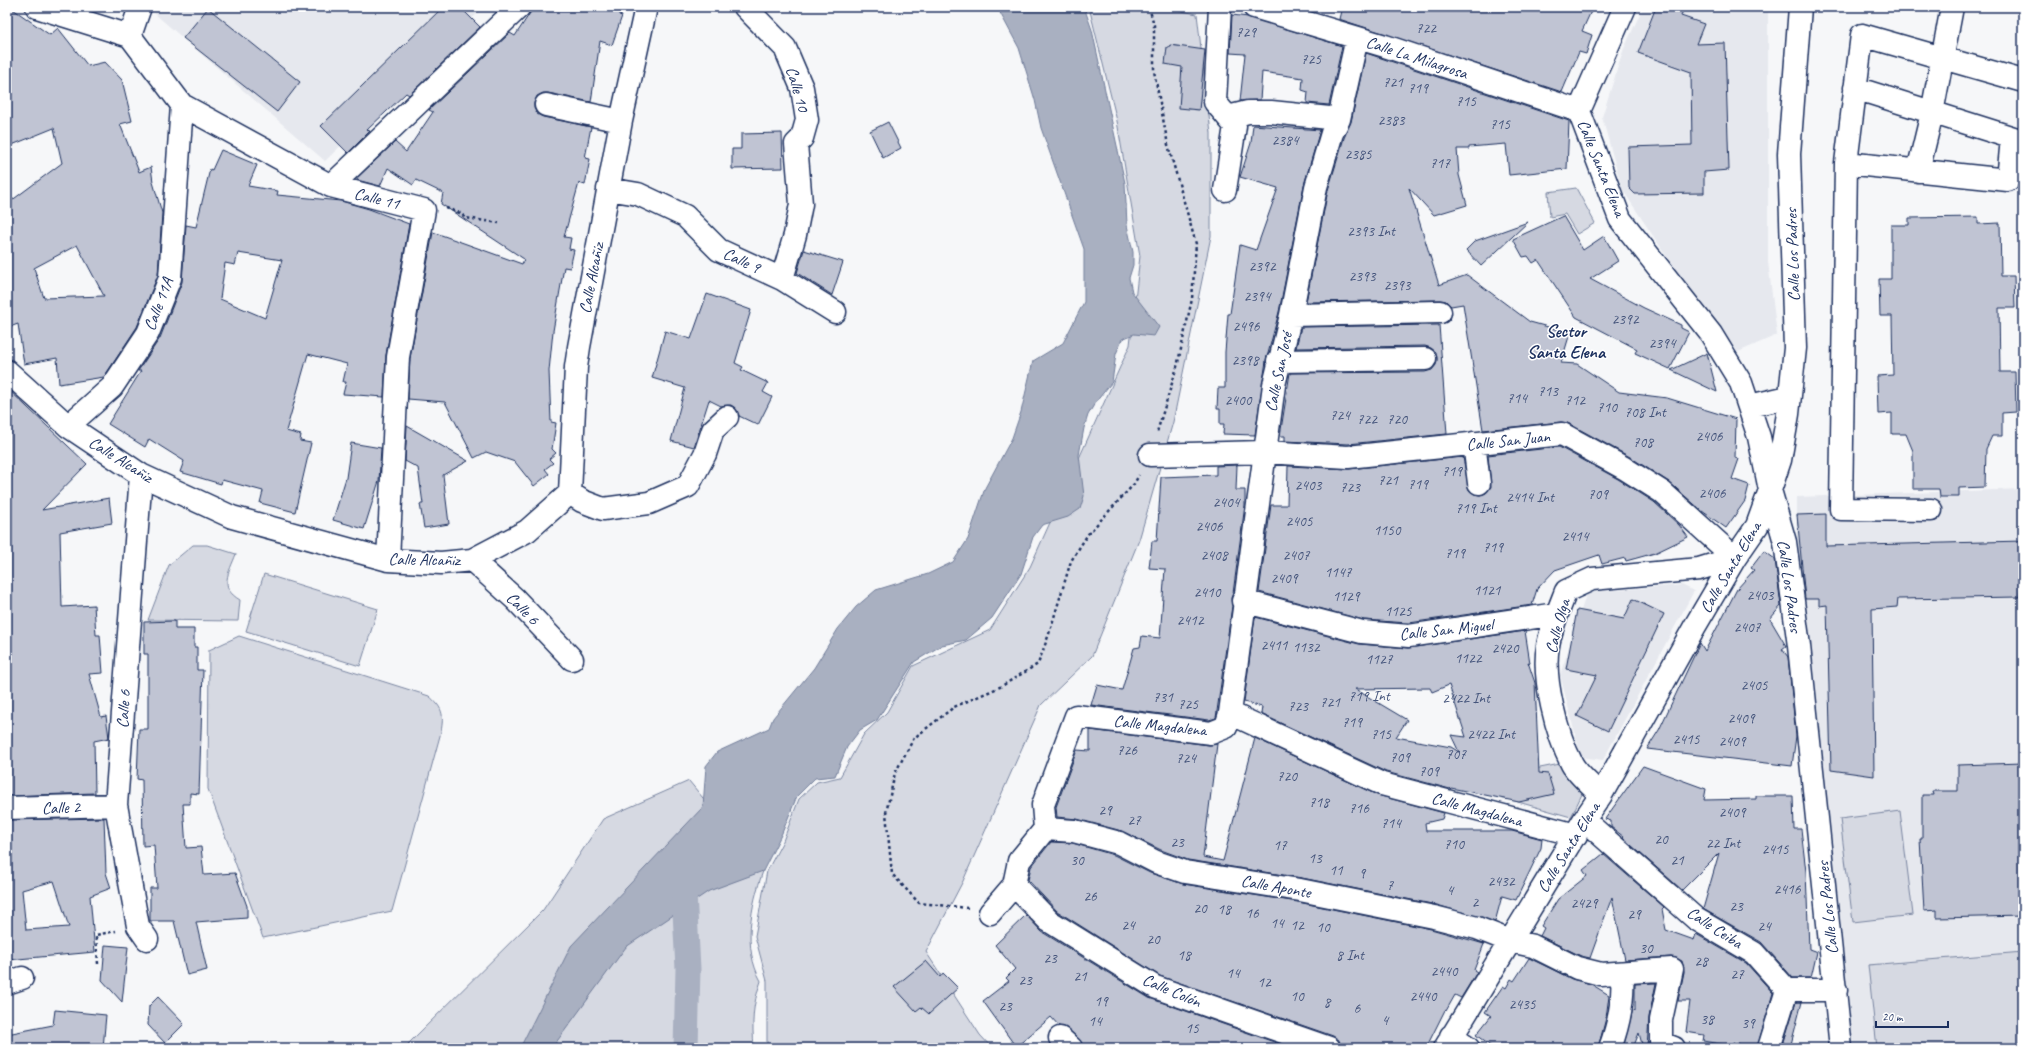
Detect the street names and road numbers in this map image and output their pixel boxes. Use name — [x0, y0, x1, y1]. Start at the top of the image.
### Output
street label: Calle La Milagrosa — [1363, 31, 1472, 84]
street label: Calle 10 — [781, 64, 814, 116]
street label: Calle Santa Elena — [1573, 117, 1631, 222]
street label: Calle 11 — [352, 183, 403, 215]
street label: Calle Los Padres — [1780, 206, 1805, 302]
street label: Calle Alcañiz — [574, 239, 609, 315]
street label: Calle 9 — [720, 243, 765, 279]
street label: Calle 11A — [139, 274, 179, 333]
street label: Calle San José — [1260, 328, 1298, 414]
street label: Calle San Juan — [1465, 426, 1552, 455]
street label: Calle Alcañiz — [85, 432, 158, 488]
street label: Calle Santa Elena — [1695, 516, 1767, 617]
street label: Calle Los Padres — [1773, 539, 1807, 636]
street label: Calle Alcañiz — [388, 548, 462, 571]
street label: Calle 6 — [502, 587, 545, 630]
street label: Calle Olga — [1540, 595, 1575, 655]
street label: Calle San Miguel — [1398, 614, 1497, 645]
street label: Calle 6 — [112, 688, 135, 729]
street label: Calle Magdalena — [1112, 710, 1209, 741]
street label: Calle Magdalena — [1429, 787, 1527, 832]
street label: Calle 2 — [41, 796, 82, 819]
street label: Calle Santa Elena — [1532, 796, 1606, 896]
street label: Calle Los Padres — [1812, 858, 1843, 955]
street label: Calle Aponte — [1239, 870, 1314, 903]
street label: Calle Ceiba — [1683, 902, 1747, 954]
street label: Calle Colón — [1139, 969, 1205, 1013]

